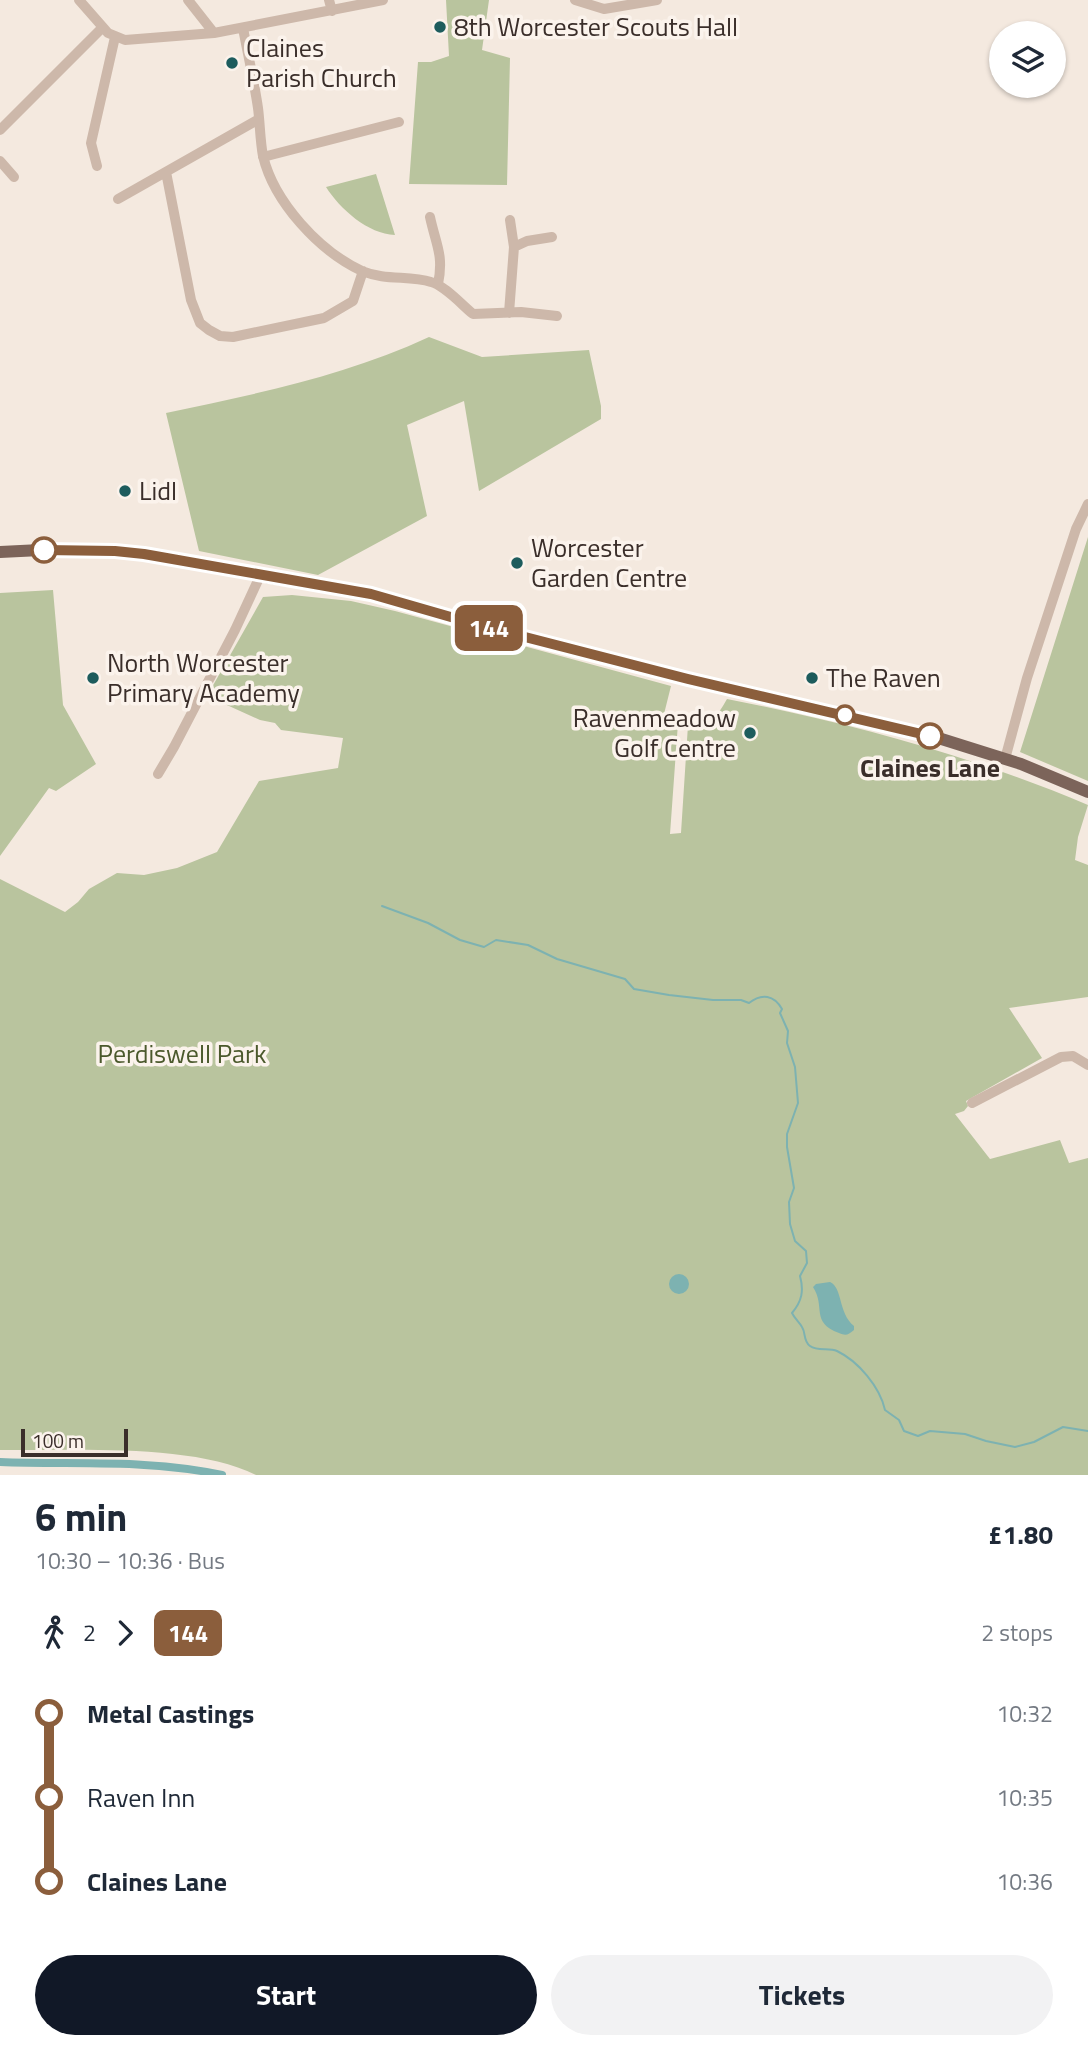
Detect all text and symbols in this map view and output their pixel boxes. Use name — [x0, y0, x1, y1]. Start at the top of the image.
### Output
place label: 8th Worcester Scouts Hall — [454, 7, 738, 46]
marker: 8th Worcester Scouts Hall — [432, 19, 448, 35]
map controls — [989, 21, 1066, 98]
button: layers — [989, 21, 1066, 98]
place label: Claines Parish Church — [246, 28, 397, 97]
marker: Claines Parish Church — [224, 55, 240, 71]
place label: Lidl — [139, 471, 177, 510]
marker: Lidl — [117, 483, 133, 499]
place label: Worcester Garden Centre — [531, 528, 687, 597]
unlabelled marker — [31, 537, 57, 563]
marker: Worcester Garden Centre — [509, 555, 525, 571]
line badge: 144 — [449, 605, 529, 651]
text: 144 — [469, 610, 509, 646]
place label: North Worcester Primary Academy — [107, 643, 300, 712]
place label: The Raven — [826, 658, 941, 697]
marker: North Worcester Primary Academy — [85, 670, 101, 686]
marker: The Raven — [804, 670, 820, 686]
place label: Ravenmeadow Golf Centre — [573, 698, 736, 767]
unlabelled marker — [835, 705, 855, 725]
marker: Claines Lane — [917, 723, 943, 749]
marker: Ravenmeadow Golf Centre — [742, 725, 758, 741]
place label: Claines Lane — [860, 748, 1000, 787]
park label: Perdiswell Park — [98, 1034, 266, 1073]
scale bar — [21, 1426, 128, 1458]
text: 100 m — [32, 1426, 84, 1455]
text: 6 min — [35, 1488, 127, 1546]
text: £1.80 — [988, 1515, 1053, 1554]
text: 10:30 – 10:36 · Bus — [35, 1543, 225, 1578]
icon: walk — [35, 1614, 73, 1652]
icon: forward — [106, 1614, 144, 1652]
text: 2 — [83, 1615, 96, 1650]
text: 144 — [168, 1615, 208, 1651]
text: 2 stops — [981, 1615, 1053, 1650]
text: Metal Castings — [87, 1694, 254, 1733]
text: 10:32 — [996, 1696, 1053, 1731]
text: Raven Inn — [87, 1778, 195, 1817]
text: 10:35 — [996, 1780, 1053, 1815]
text: Claines Lane — [87, 1862, 227, 1901]
text: 10:36 — [996, 1864, 1053, 1899]
button: Start — [35, 1955, 537, 2035]
button: Tickets — [551, 1955, 1053, 2035]

